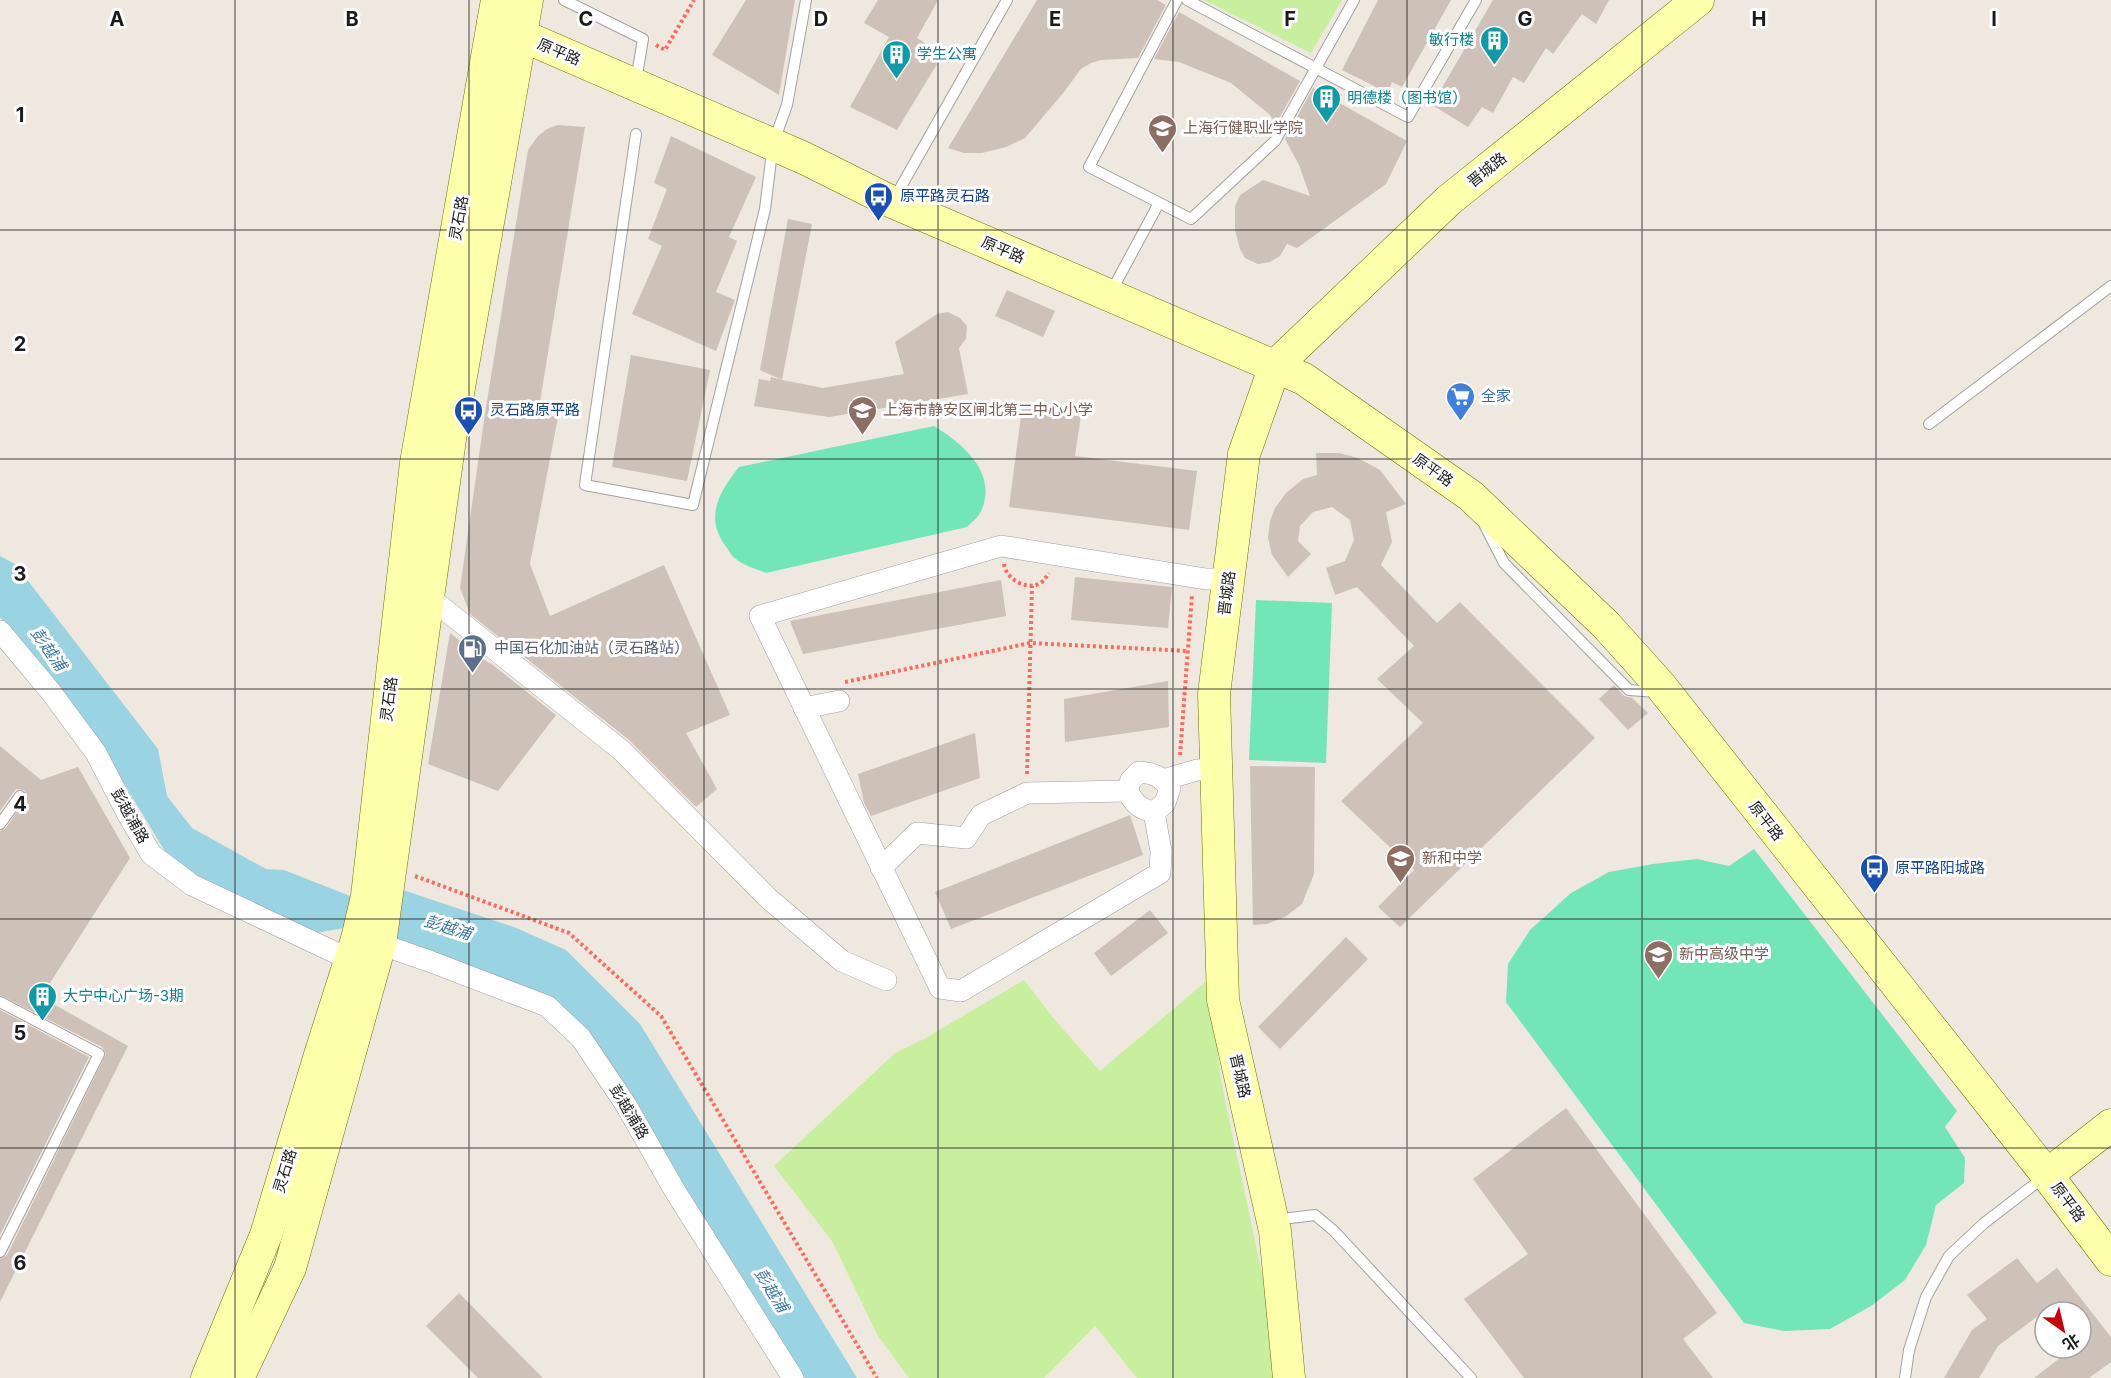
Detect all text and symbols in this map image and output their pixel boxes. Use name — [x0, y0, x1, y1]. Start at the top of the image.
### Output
text: A — [110, 7, 125, 31]
text: B — [345, 7, 359, 31]
text: C — [579, 7, 593, 31]
text: D — [814, 7, 828, 31]
text: E — [1049, 7, 1061, 31]
text: F — [1284, 7, 1296, 31]
text: G — [1517, 7, 1533, 31]
text: H — [1752, 7, 1766, 31]
text: I — [1991, 7, 1997, 31]
building icon: 敏行楼 — [1479, 24, 1511, 66]
place label: 敏行楼 — [1429, 30, 1474, 49]
street label: 原平路 — [535, 34, 584, 69]
building icon: 学生公寓 — [880, 38, 912, 80]
place label: 学生公寓 — [917, 44, 977, 63]
building icon: 明德楼（图书馆） — [1310, 82, 1342, 124]
place label: 明德楼（图书馆） — [1347, 88, 1467, 107]
text: 1 — [16, 103, 24, 127]
school or university icon: 上海行健职业学院 — [1146, 112, 1178, 154]
place label: 上海行健职业学院 — [1183, 118, 1303, 137]
street label: 晋城路 — [1463, 148, 1510, 191]
bus stop icon: 原平路灵石路 — [863, 180, 895, 222]
place label: 原平路灵石路 — [900, 186, 990, 205]
street label: 灵石路 — [445, 194, 472, 242]
street label: 原平路 — [979, 232, 1028, 267]
text: 2 — [14, 332, 26, 356]
supermarket icon: 全家 — [1444, 380, 1476, 422]
place label: 全家 — [1481, 386, 1511, 405]
bus stop icon: 灵石路原平路 — [453, 394, 485, 436]
school or university icon: 上海市静安区闸北第二中心小学 — [846, 394, 878, 436]
place label: 灵石路原平路 — [490, 400, 580, 419]
place label: 上海市静安区闸北第二中心小学 — [883, 400, 1093, 419]
street label: 原平路 — [1409, 449, 1457, 490]
text: 3 — [14, 562, 26, 586]
street label: 晋城路 — [1214, 569, 1239, 616]
water label: 彭越浦 — [27, 624, 73, 677]
fuel station icon: 中国石化加油站（灵石路站） — [457, 632, 489, 674]
place label: 中国石化加油站（灵石路站） — [494, 638, 689, 657]
street label: 灵石路 — [376, 675, 401, 722]
street label: 彭越浦路 — [108, 785, 153, 847]
text: 4 — [13, 792, 27, 816]
street label: 原平路 — [1745, 797, 1788, 844]
school or university icon: 新和中学 — [1385, 842, 1417, 884]
place label: 新和中学 — [1422, 848, 1482, 867]
bus stop icon: 原平路阳城路 — [1858, 852, 1890, 894]
place label: 原平路阳城路 — [1895, 858, 1985, 877]
water label: 彭越浦 — [422, 910, 477, 944]
school or university icon: 新中高级中学 — [1642, 938, 1674, 980]
place label: 新中高级中学 — [1679, 944, 1769, 963]
building icon: 大宁中心广场-3期 — [26, 980, 58, 1022]
place label: 大宁中心广场-3期 — [63, 986, 184, 1005]
text: 5 — [14, 1021, 26, 1045]
street label: 晋城路 — [1226, 1052, 1255, 1100]
street label: 彭越浦路 — [606, 1081, 653, 1142]
street label: 灵石路 — [269, 1147, 300, 1195]
street label: 原平路 — [2047, 1178, 2090, 1225]
text: 6 — [14, 1251, 27, 1275]
water label: 彭越浦 — [751, 1264, 795, 1318]
north arrow — [2033, 1300, 2093, 1360]
text: 北 — [2059, 1330, 2084, 1355]

